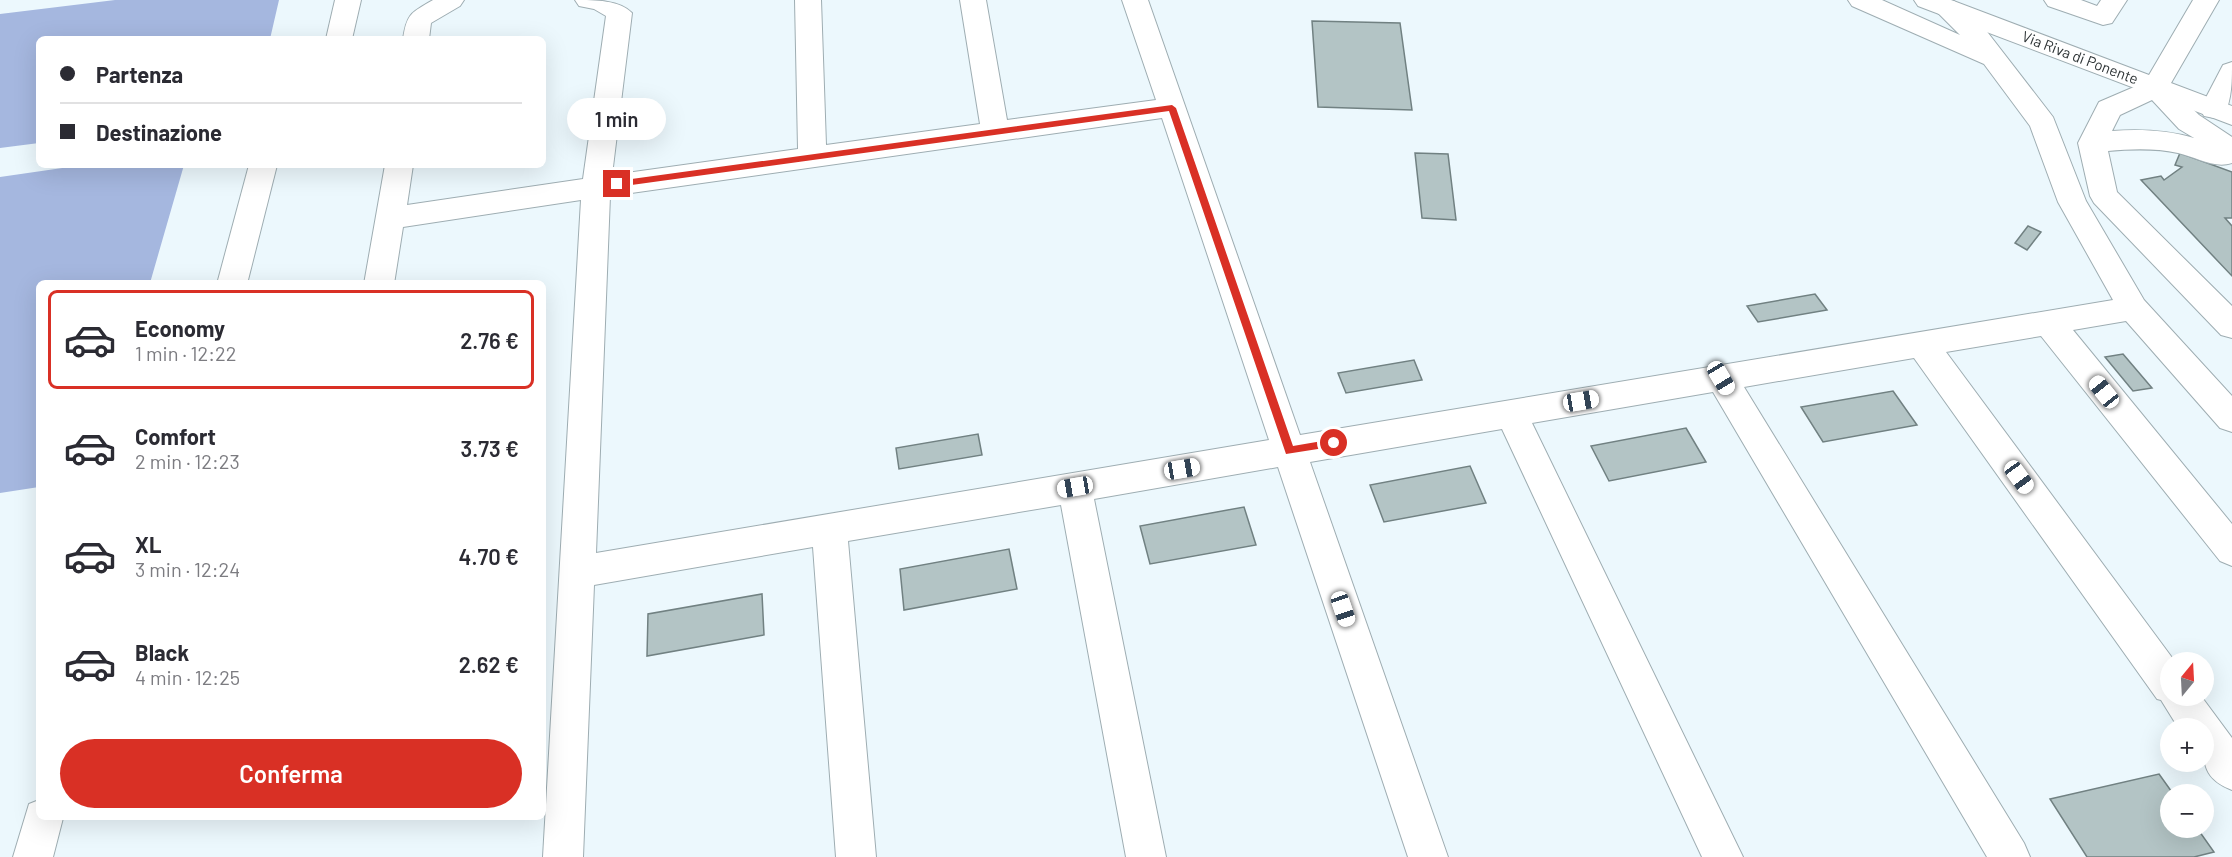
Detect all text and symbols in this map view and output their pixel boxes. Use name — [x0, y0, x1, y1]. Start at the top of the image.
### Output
street label: Via Riva di Ponente — [2020, 27, 2141, 88]
text: Partenza — [96, 61, 183, 87]
callout: 1 min — [568, 97, 666, 139]
text: 1 min — [595, 107, 638, 131]
text: Destinazione — [96, 119, 222, 145]
route end — [603, 170, 630, 197]
icon: car — [63, 313, 117, 367]
text: Economy — [135, 315, 225, 341]
text: 2.76 € — [460, 327, 519, 353]
text: 1 min · 12:22 — [135, 341, 237, 365]
car — [1704, 358, 1738, 398]
car — [2086, 372, 2122, 412]
car — [1562, 389, 1600, 413]
icon: car — [63, 421, 117, 475]
text: Comfort — [135, 423, 216, 449]
route start — [1320, 429, 1347, 456]
text: 3.73 € — [461, 435, 519, 461]
text: 2 min · 12:23 — [135, 449, 240, 473]
car — [1163, 457, 1201, 481]
car — [2001, 457, 2037, 497]
car — [1056, 475, 1094, 499]
icon: car — [63, 529, 117, 583]
text: XL — [135, 531, 161, 557]
text: 4.70 € — [459, 543, 519, 569]
text: 3 min · 12:24 — [135, 557, 240, 581]
car — [1329, 589, 1357, 629]
icon: car — [63, 637, 117, 691]
text: Black — [135, 639, 189, 665]
text: 2.62 € — [459, 651, 519, 677]
north arrow — [2160, 652, 2214, 706]
map controls — [2160, 652, 2214, 838]
text: 4 min · 12:25 — [135, 665, 240, 689]
button: + — [2160, 718, 2214, 772]
button: Conferma — [60, 739, 522, 808]
button: − — [2160, 784, 2214, 838]

